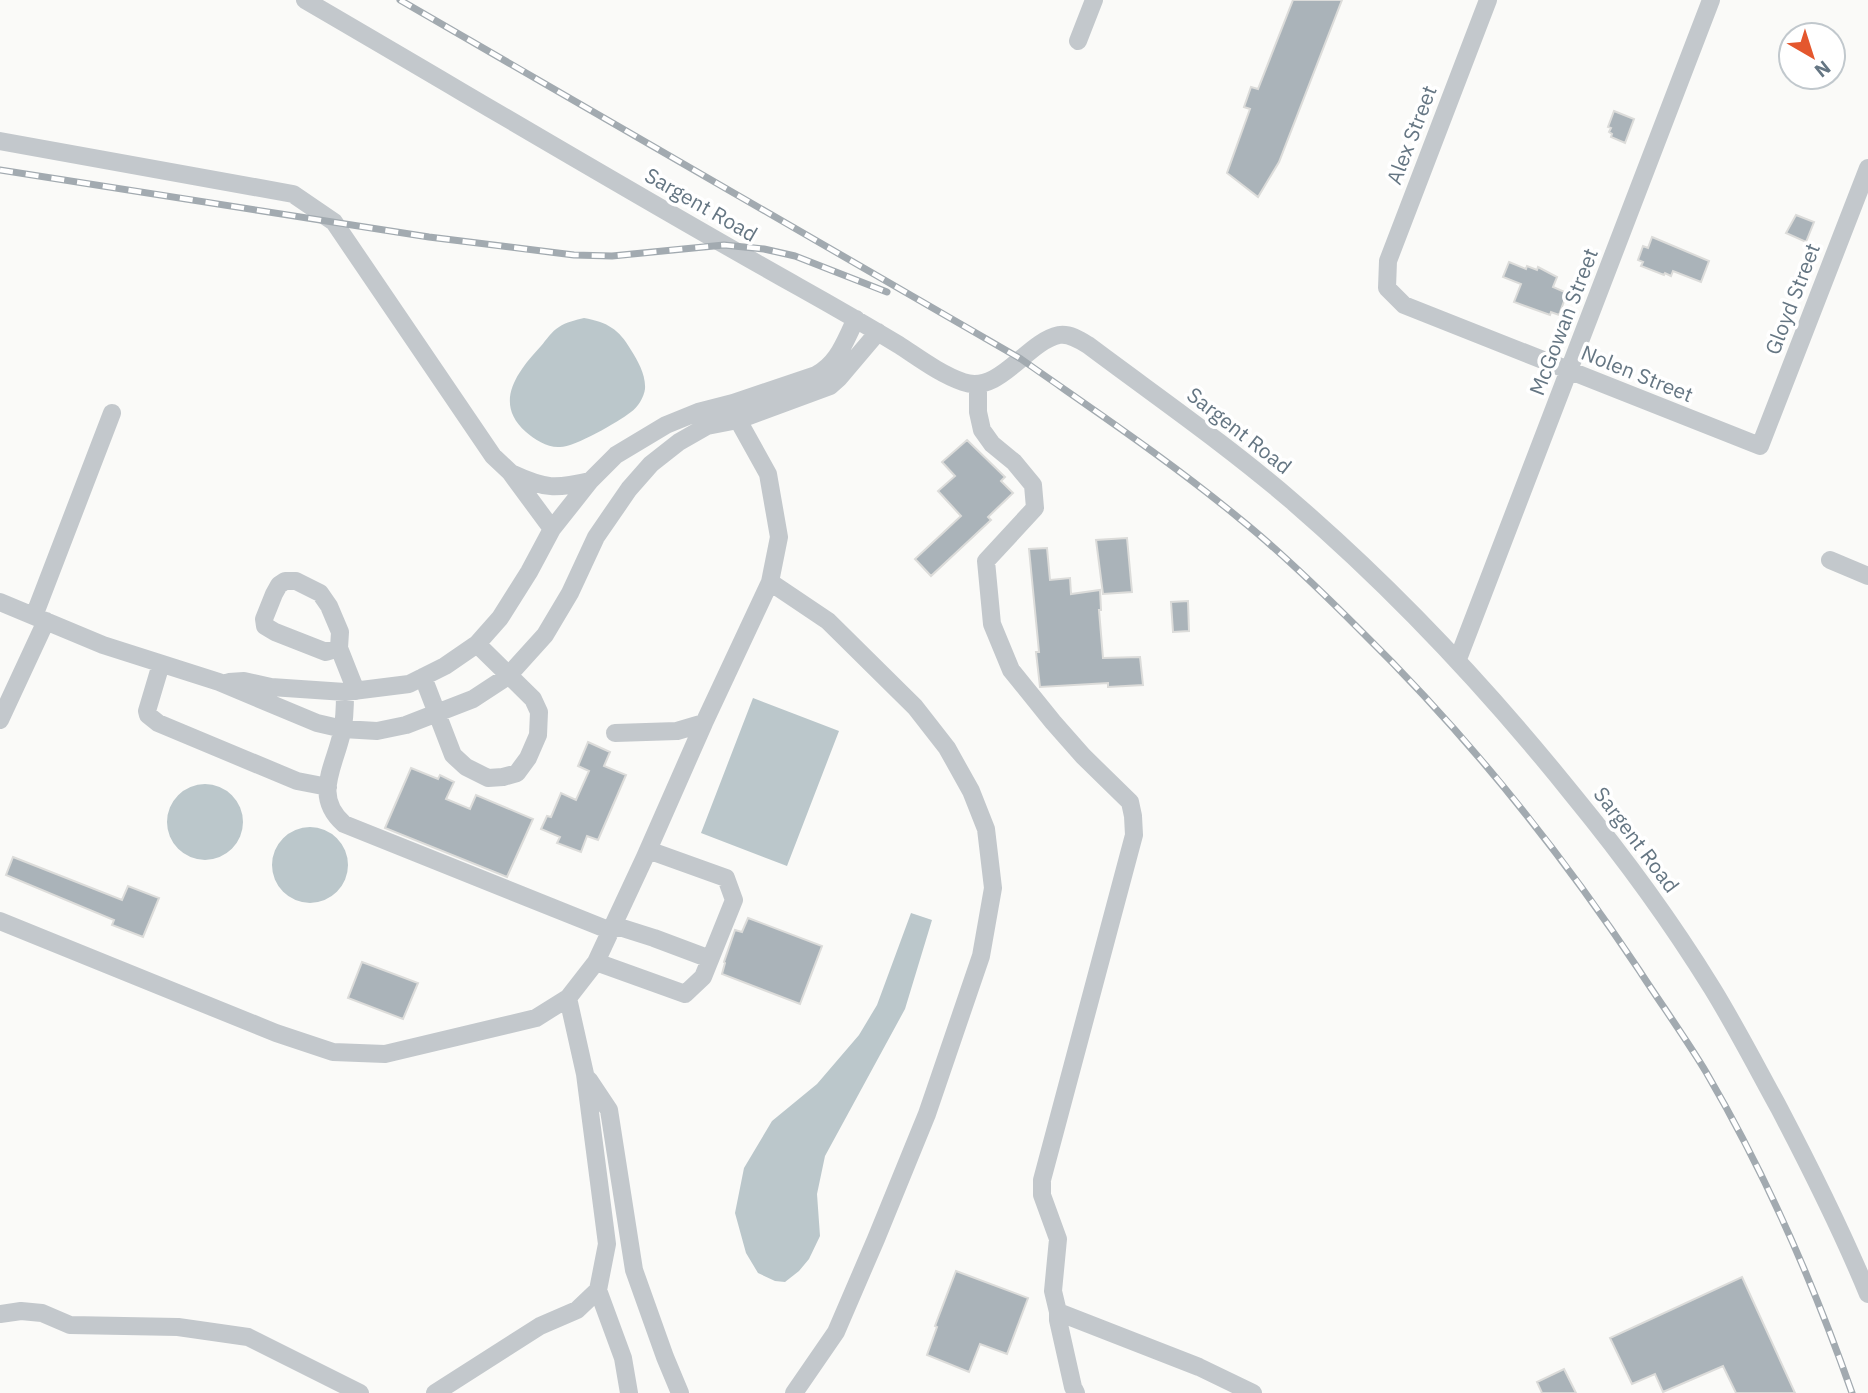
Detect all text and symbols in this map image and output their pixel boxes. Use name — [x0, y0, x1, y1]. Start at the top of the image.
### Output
north arrow — [1777, 21, 1847, 91]
text: N — [1810, 56, 1836, 83]
street label: Alex Street — [1379, 81, 1443, 188]
street label: Sargent Road — [640, 161, 763, 248]
street label: Gloyd Street — [1758, 239, 1826, 358]
street label: McGowan Street — [1522, 244, 1604, 399]
street label: Nolen Street — [1577, 338, 1697, 408]
street label: Sargent Road — [1181, 380, 1298, 480]
street label: Sargent Road — [1588, 781, 1686, 898]

